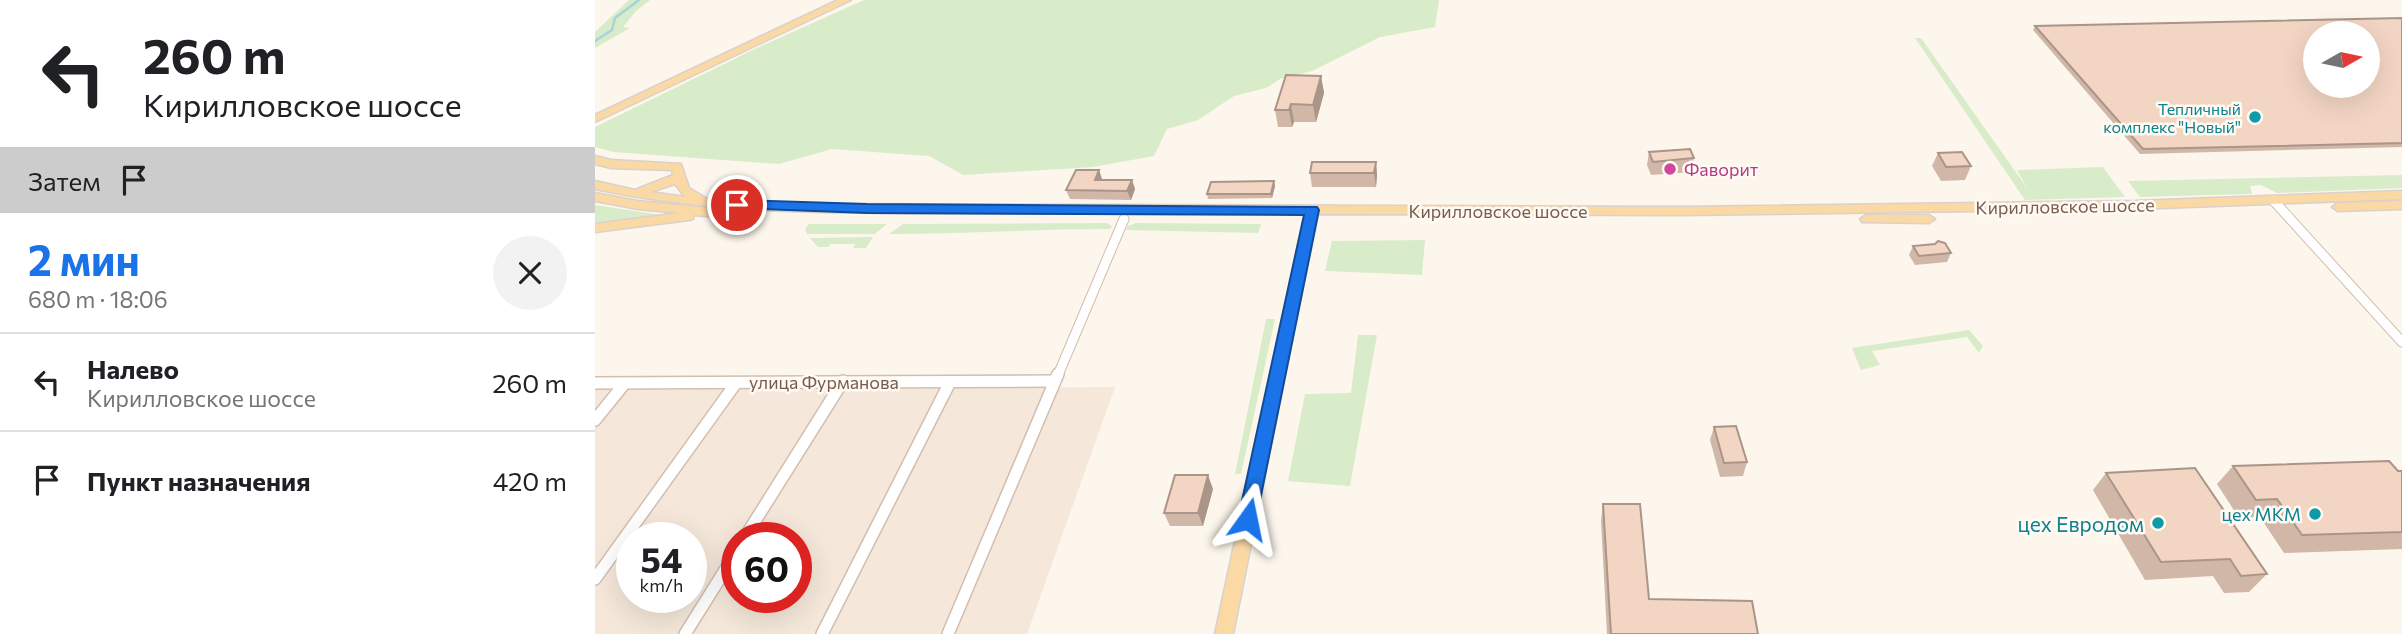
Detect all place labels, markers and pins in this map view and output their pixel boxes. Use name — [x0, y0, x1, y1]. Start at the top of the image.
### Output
place label: Тепличный комплекс "Новый" — [2103, 99, 2241, 136]
marker: Тепличный комплекс "Новый" — [2247, 109, 2263, 125]
place label: Фаворит — [1684, 158, 1759, 180]
marker: Фаворит — [1662, 161, 1678, 177]
pin — [707, 175, 767, 235]
place label: цех МКМ — [2221, 503, 2301, 525]
marker: цех МКМ — [2307, 506, 2323, 522]
place label: цех Евродом — [2018, 511, 2144, 536]
marker: цех Евродом — [2150, 515, 2166, 531]

